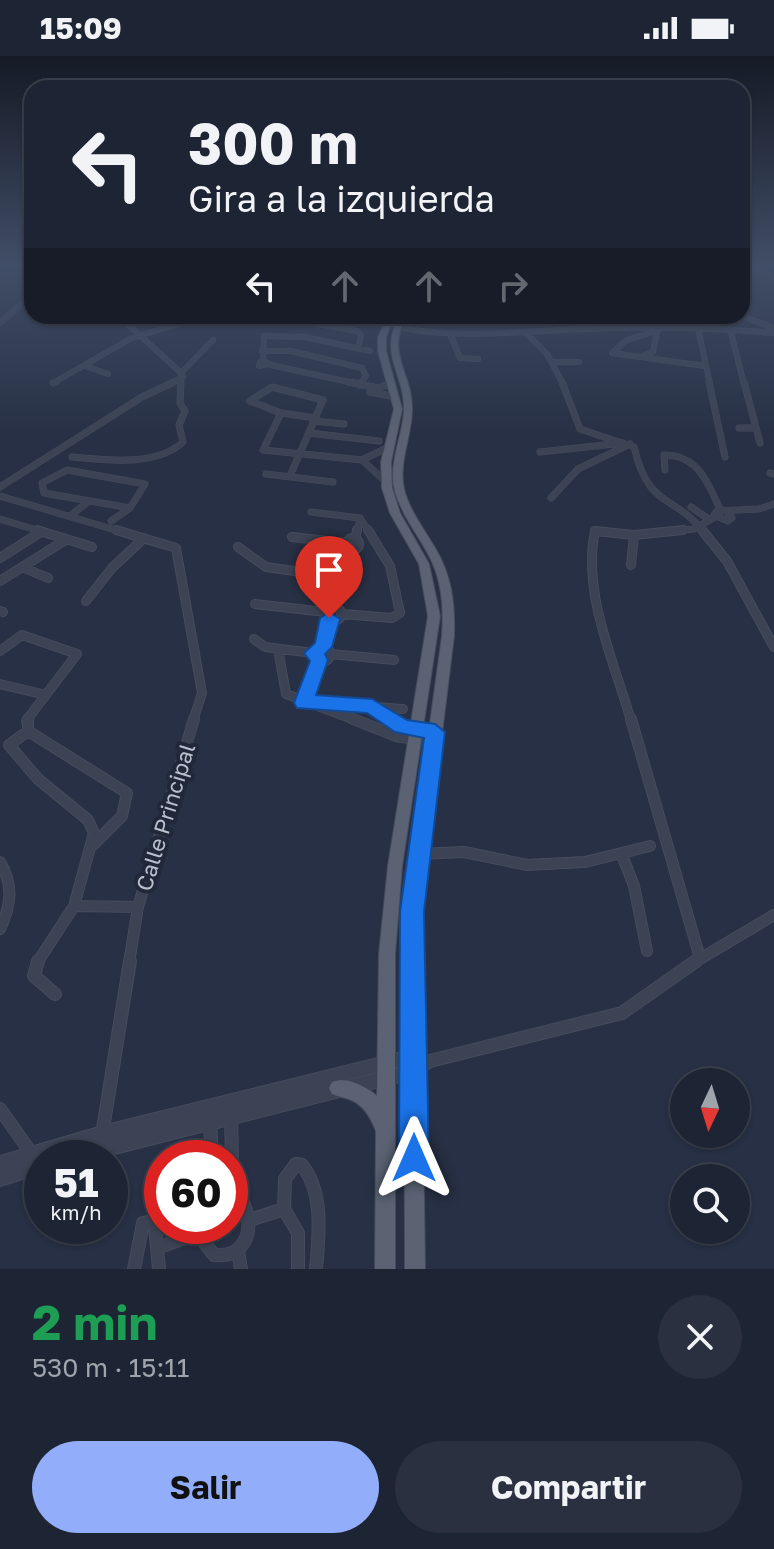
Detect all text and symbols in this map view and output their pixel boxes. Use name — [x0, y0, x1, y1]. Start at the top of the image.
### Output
text: 15:09 — [40, 10, 122, 46]
text: 300 m — [188, 109, 358, 176]
icon: left — [56, 112, 160, 216]
text: Gira a la izquierda — [188, 177, 495, 220]
icon: left — [239, 264, 283, 308]
icon: ahead — [323, 264, 367, 308]
icon: ahead — [407, 264, 451, 308]
icon: right — [491, 264, 535, 308]
pin — [295, 536, 363, 618]
icon: arrive — [307, 548, 351, 592]
street label: Calle Principal — [130, 740, 200, 894]
north arrow — [670, 1068, 750, 1148]
map controls — [670, 1068, 750, 1244]
position arrow — [372, 1116, 456, 1200]
speed limit sign: 60 — [144, 1140, 248, 1244]
text: 51 — [54, 1158, 99, 1206]
button: search — [670, 1164, 750, 1244]
text: km/h — [51, 1200, 101, 1224]
text: 2 min — [32, 1293, 157, 1351]
button: close — [658, 1295, 742, 1379]
text: 530 m · 15:11 — [32, 1352, 189, 1383]
button: Salir — [32, 1441, 379, 1533]
button: Compartir — [395, 1441, 742, 1533]

